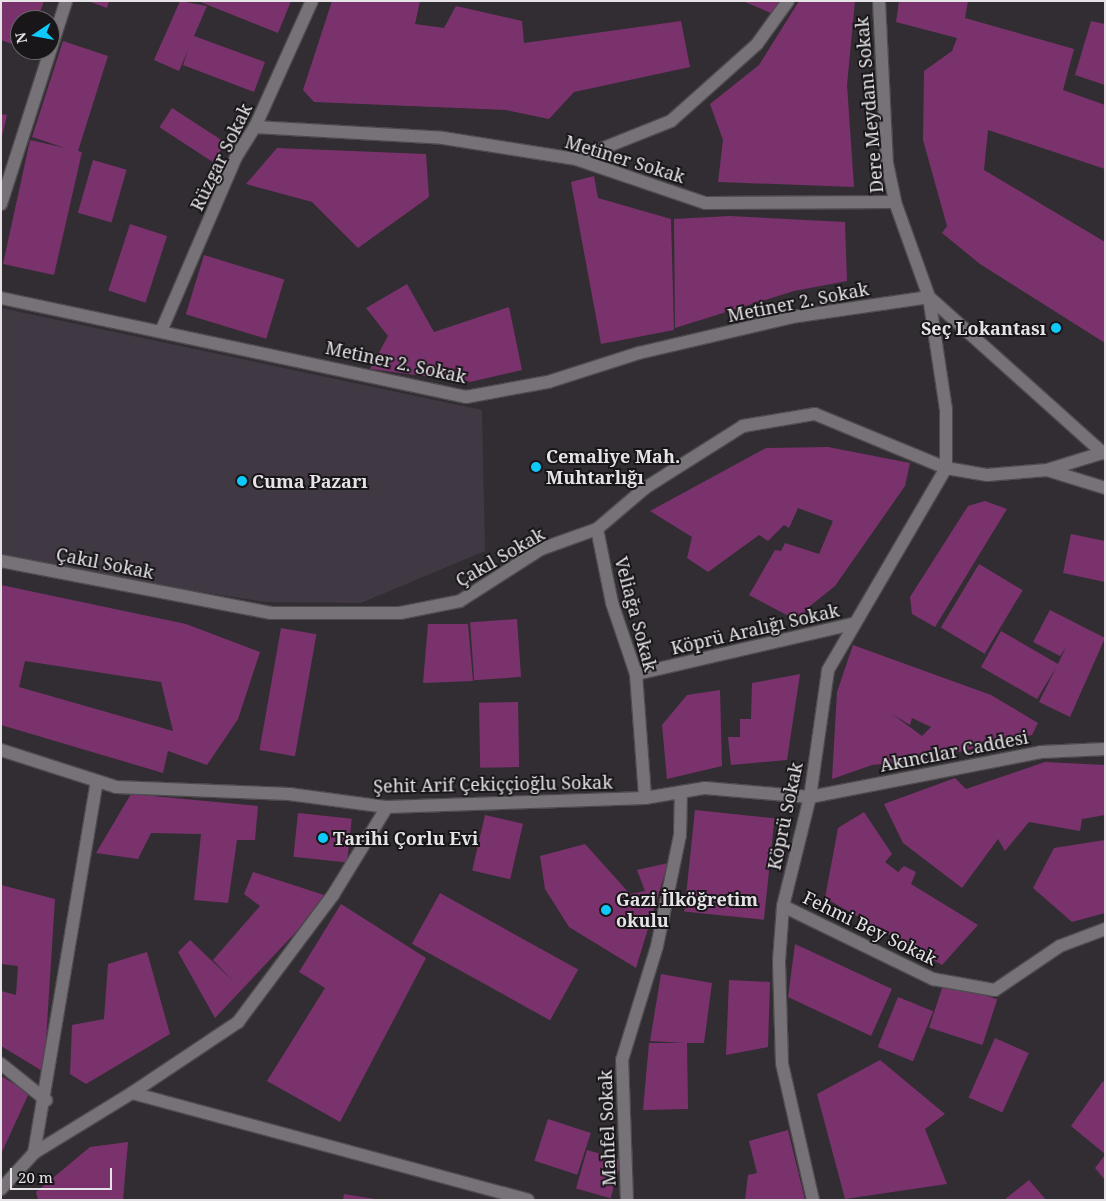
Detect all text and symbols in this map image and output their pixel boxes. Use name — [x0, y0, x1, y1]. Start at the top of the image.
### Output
north arrow — [10, 10, 60, 60]
street label: Dere Meydanı Sokak — [851, 16, 887, 194]
text: N — [10, 31, 31, 45]
street label: Rüzgar Sokak — [186, 100, 256, 214]
street label: Metiner Sokak — [562, 130, 688, 188]
street label: Metiner 2. Sokak — [725, 278, 871, 326]
place label: Seç Lokantası — [921, 317, 1046, 339]
marker: Seç Lokantası — [1050, 322, 1062, 334]
street label: Metiner 2. Sokak — [324, 337, 468, 387]
place label: Cemaliye Mah. Muhtarlığı — [546, 446, 680, 488]
marker: Cemaliye Mah. Muhtarlığı — [530, 461, 542, 473]
place label: Cuma Pazarı — [252, 470, 368, 492]
marker: Cuma Pazarı — [236, 475, 248, 487]
street label: Çakıl Sokak — [452, 523, 548, 591]
street label: Çakıl Sokak — [54, 543, 156, 583]
street label: Veliağa Sokak — [610, 554, 662, 674]
street label: Köprü Aralığı Sokak — [669, 599, 841, 659]
street label: Akıncılar Caddesi — [878, 726, 1030, 776]
street label: Köprü Sokak — [763, 760, 807, 872]
street label: Şehit Arif Çekiççioğlu Sokak — [373, 771, 613, 797]
place label: Tarihi Çorlu Evi — [333, 827, 478, 849]
marker: Tarihi Çorlu Evi — [317, 832, 329, 844]
street label: Fehmi Bey Sokak — [800, 886, 940, 970]
place label: Gazi İlköğretim okulu — [616, 889, 758, 932]
marker: Gazi İlköğretim okulu — [600, 904, 612, 916]
street label: Mahfel Sokak — [594, 1069, 620, 1187]
scale bar — [12, 1158, 115, 1190]
text: 20 m — [18, 1167, 53, 1187]

